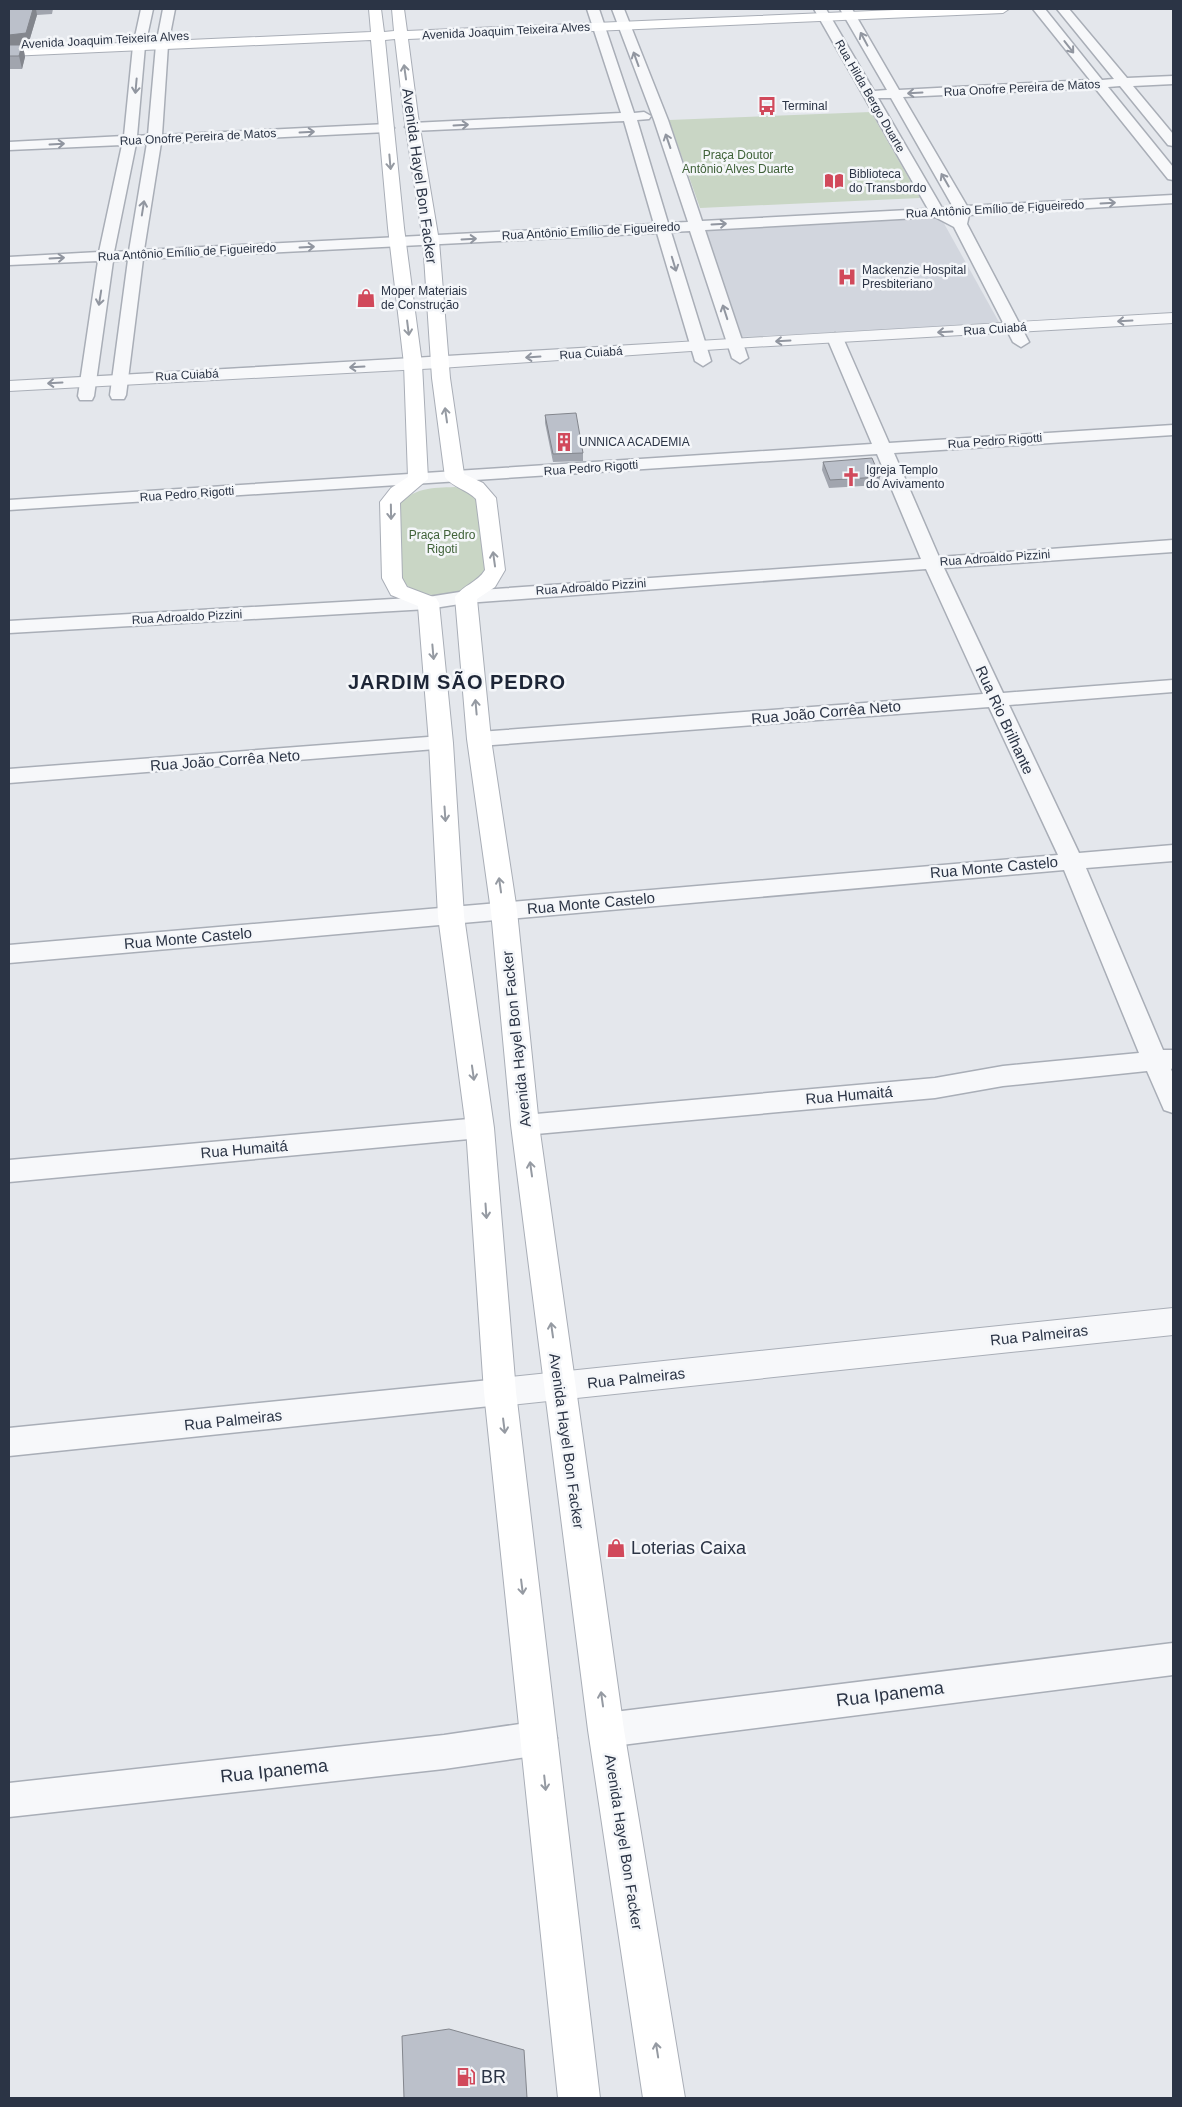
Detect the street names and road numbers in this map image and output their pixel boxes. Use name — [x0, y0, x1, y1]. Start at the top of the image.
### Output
street label: Avenida Joaquim Teixeira Alves — [422, 20, 590, 42]
street label: Avenida Joaquim Teixeira Alves — [21, 29, 189, 51]
street label: Rua Hilda Bergo Duarte — [832, 37, 908, 155]
street label: Rua Onofre Pereira de Matos — [943, 77, 1101, 99]
street label: Avenida Hayel Bon Facker — [399, 87, 441, 265]
street label: Rua Onofre Pereira de Matos — [119, 126, 277, 148]
street label: Rua Antônio Emílio de Figueiredo — [905, 197, 1085, 221]
street label: Rua Antônio Emílio de Figueiredo — [501, 219, 681, 243]
street label: Rua Antônio Emílio de Figueiredo — [97, 240, 277, 264]
street label: Rua Cuiabá — [963, 320, 1027, 338]
street label: Rua Cuiabá — [559, 344, 623, 362]
street label: Rua Cuiabá — [155, 366, 219, 384]
street label: Rua Pedro Rigotti — [947, 431, 1043, 451]
street label: Rua Pedro Rigotti — [543, 458, 639, 478]
street label: Rua Pedro Rigotti — [139, 484, 235, 504]
street label: Rua Adroaldo Pizzini — [939, 547, 1051, 569]
street label: Rua Adroaldo Pizzini — [535, 576, 647, 598]
street label: Rua Adroaldo Pizzini — [131, 607, 243, 627]
street label: Rua Rio Brilhante — [972, 663, 1038, 777]
street label: Rua João Corrêa Neto — [750, 697, 902, 727]
street label: Rua João Corrêa Neto — [150, 746, 300, 774]
street label: Rua Monte Castelo — [929, 853, 1059, 881]
street label: Rua Monte Castelo — [526, 889, 656, 917]
street label: Rua Monte Castelo — [123, 924, 253, 952]
street label: Avenida Hayel Bon Facker — [498, 950, 534, 1128]
street label: Rua Humaitá — [805, 1083, 894, 1107]
street label: Rua Humaitá — [200, 1137, 289, 1161]
street label: Rua Palmeiras — [989, 1321, 1089, 1349]
street label: Avenida Hayel Bon Facker — [546, 1352, 588, 1530]
street label: Rua Palmeiras — [586, 1364, 686, 1392]
street label: Rua Palmeiras — [183, 1406, 283, 1434]
street label: Rua Ipanema — [835, 1677, 946, 1711]
street label: Avenida Hayel Bon Facker — [602, 1753, 646, 1931]
street label: Rua Ipanema — [219, 1755, 330, 1787]

